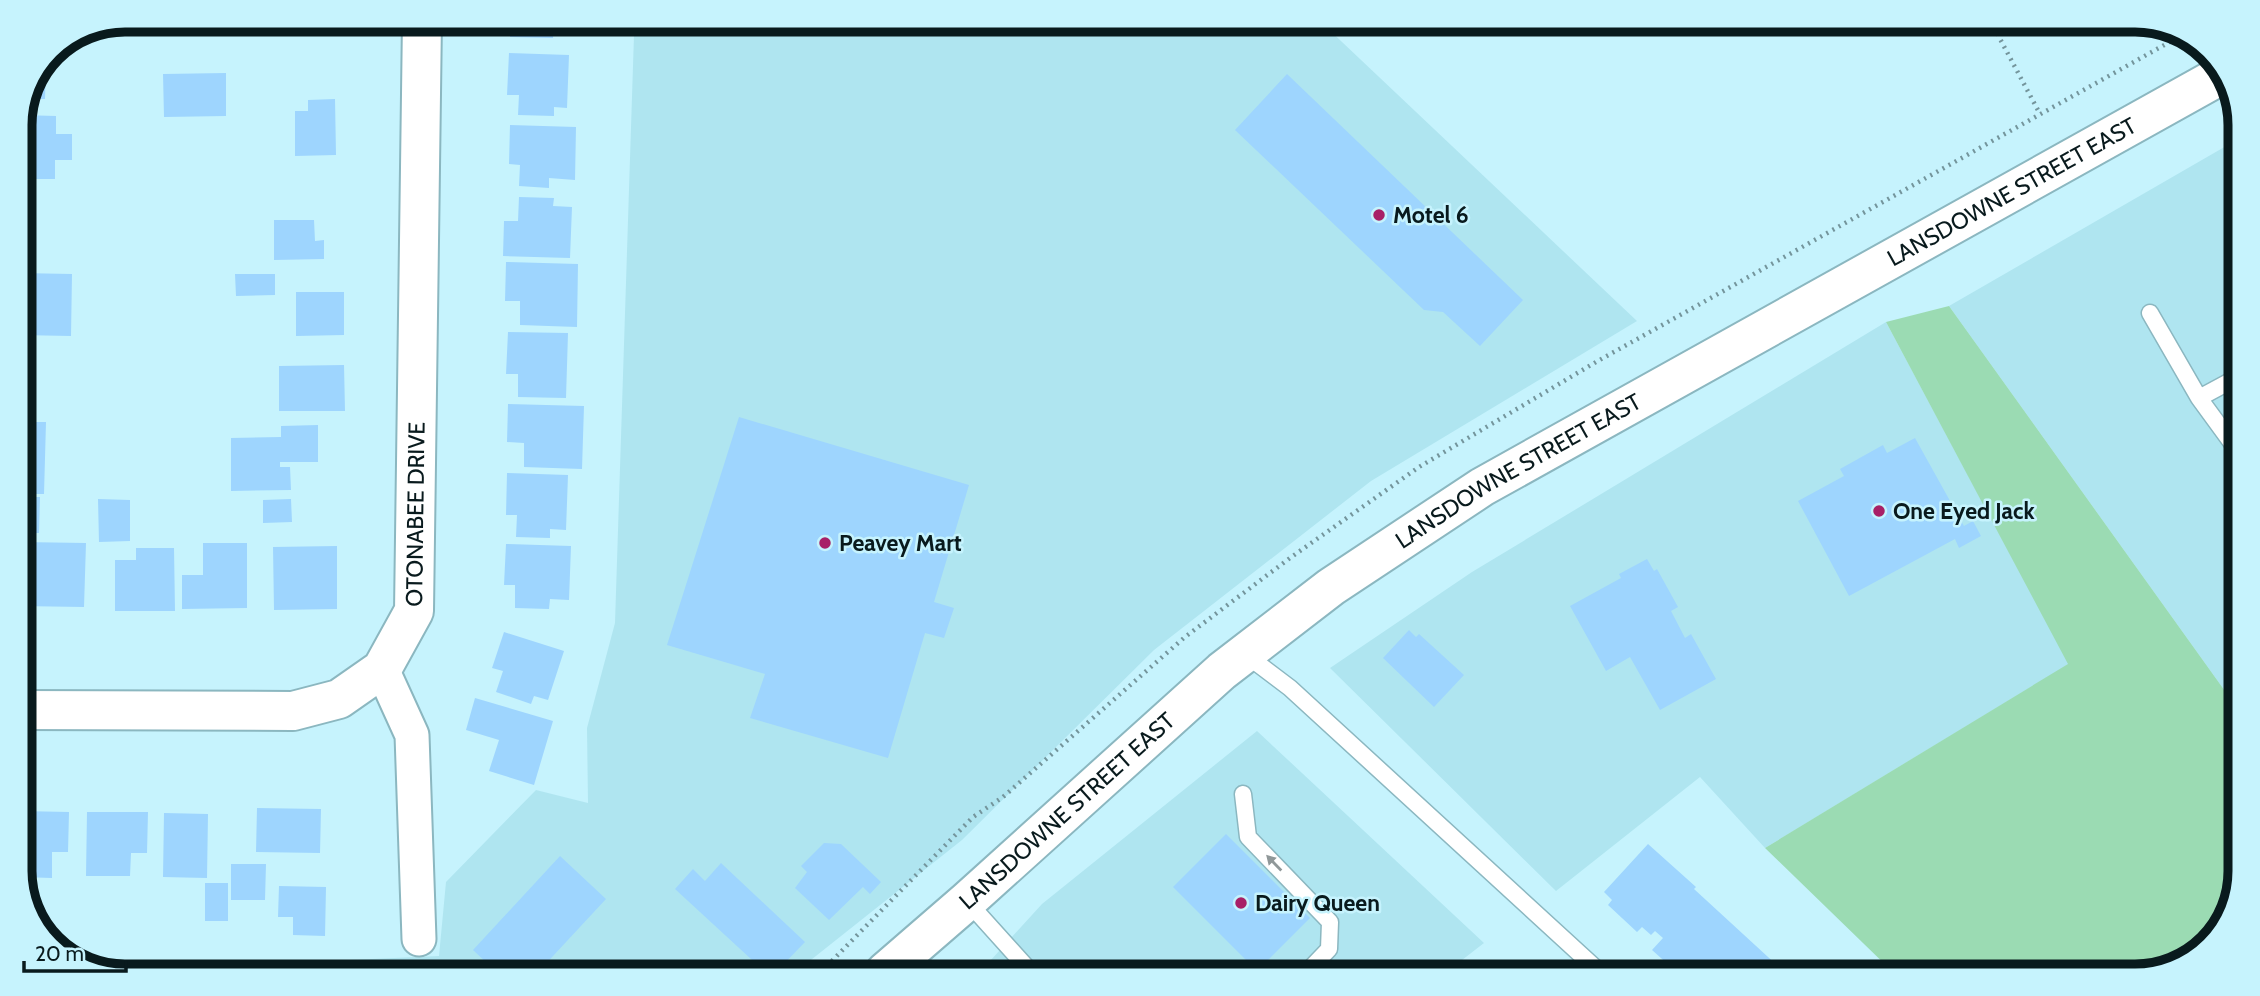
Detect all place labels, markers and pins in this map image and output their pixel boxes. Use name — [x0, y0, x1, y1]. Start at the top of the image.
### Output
place label: Motel 6 — [1393, 201, 1469, 229]
marker: Motel 6 — [1371, 207, 1387, 223]
place label: One Eyed Jack — [1893, 497, 2036, 525]
marker: One Eyed Jack — [1871, 503, 1887, 519]
place label: Peavey Mart — [839, 529, 962, 557]
marker: Peavey Mart — [817, 535, 833, 551]
place label: Dairy Queen — [1255, 889, 1380, 917]
marker: Dairy Queen — [1233, 895, 1249, 911]

